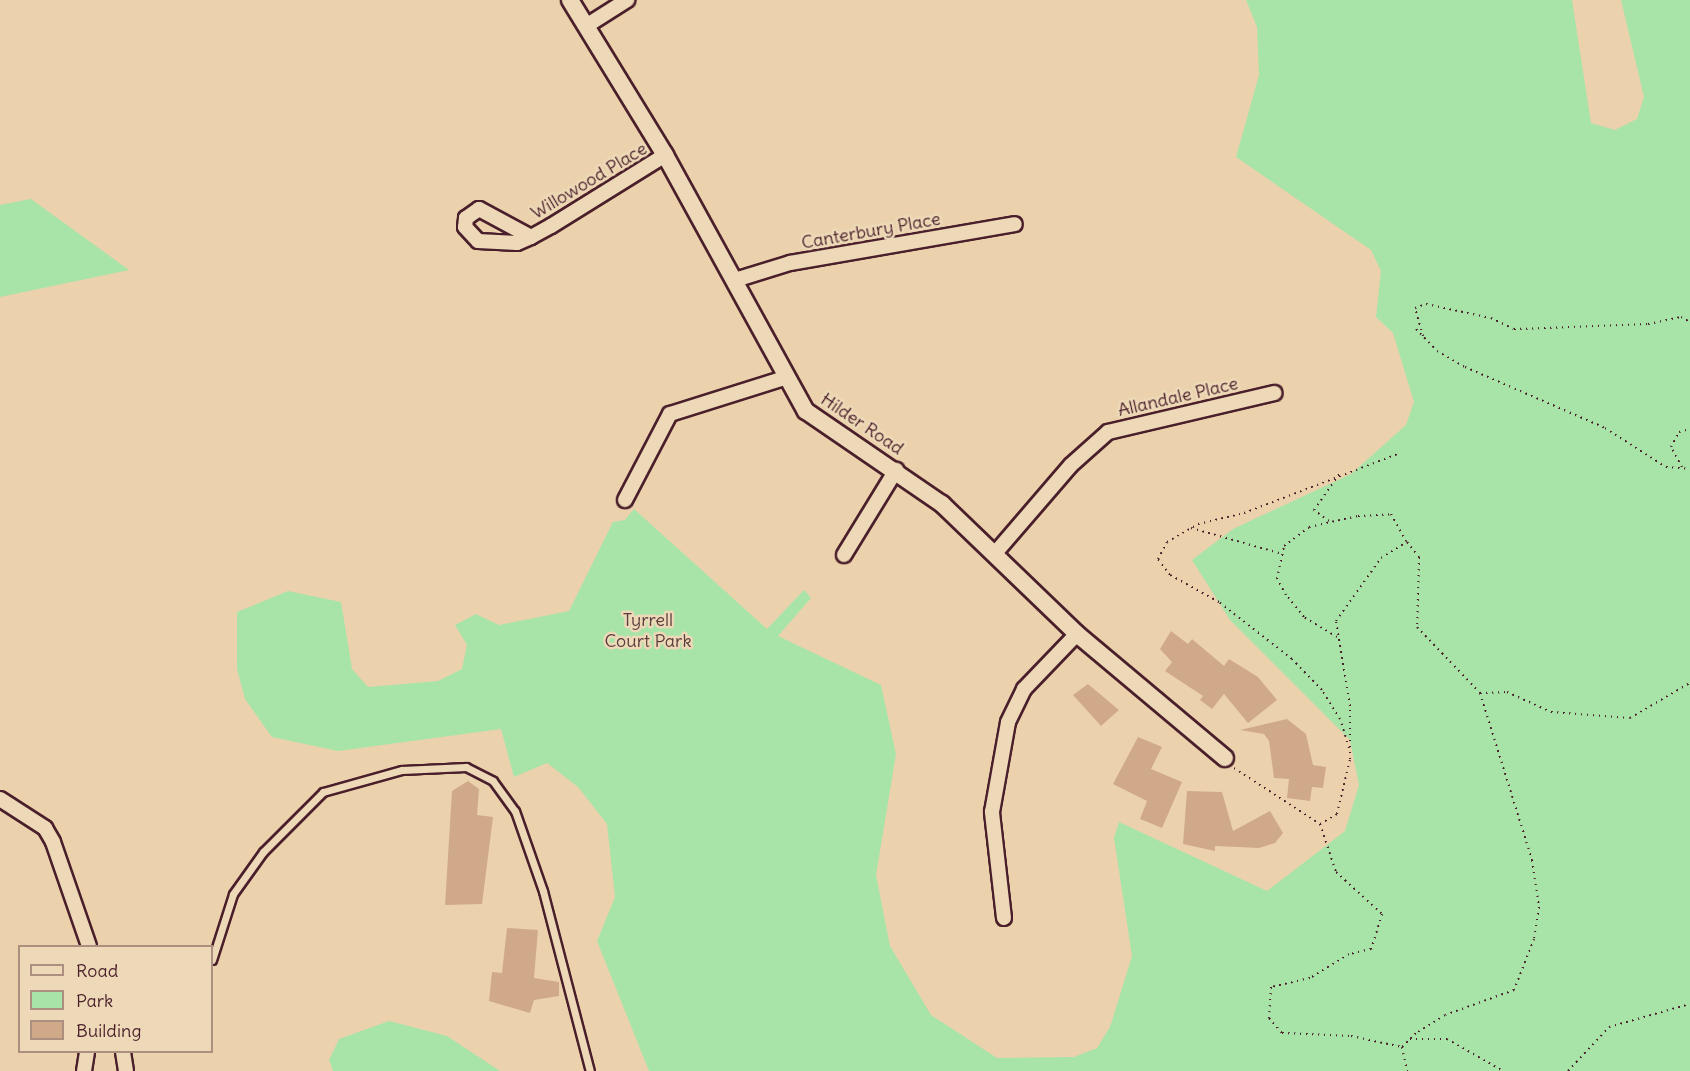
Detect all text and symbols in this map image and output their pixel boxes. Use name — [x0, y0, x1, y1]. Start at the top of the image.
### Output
street label: Willowood Place — [527, 138, 651, 224]
street label: Canterbury Place — [800, 208, 942, 254]
street label: Allandale Place — [1116, 373, 1240, 421]
street label: Hilder Road — [817, 388, 907, 460]
park label: Tyrrell Court Park — [604, 610, 692, 652]
legend — [18, 945, 213, 1053]
text: Road — [76, 959, 118, 982]
text: Park — [76, 989, 113, 1012]
text: Building — [76, 1019, 141, 1042]

